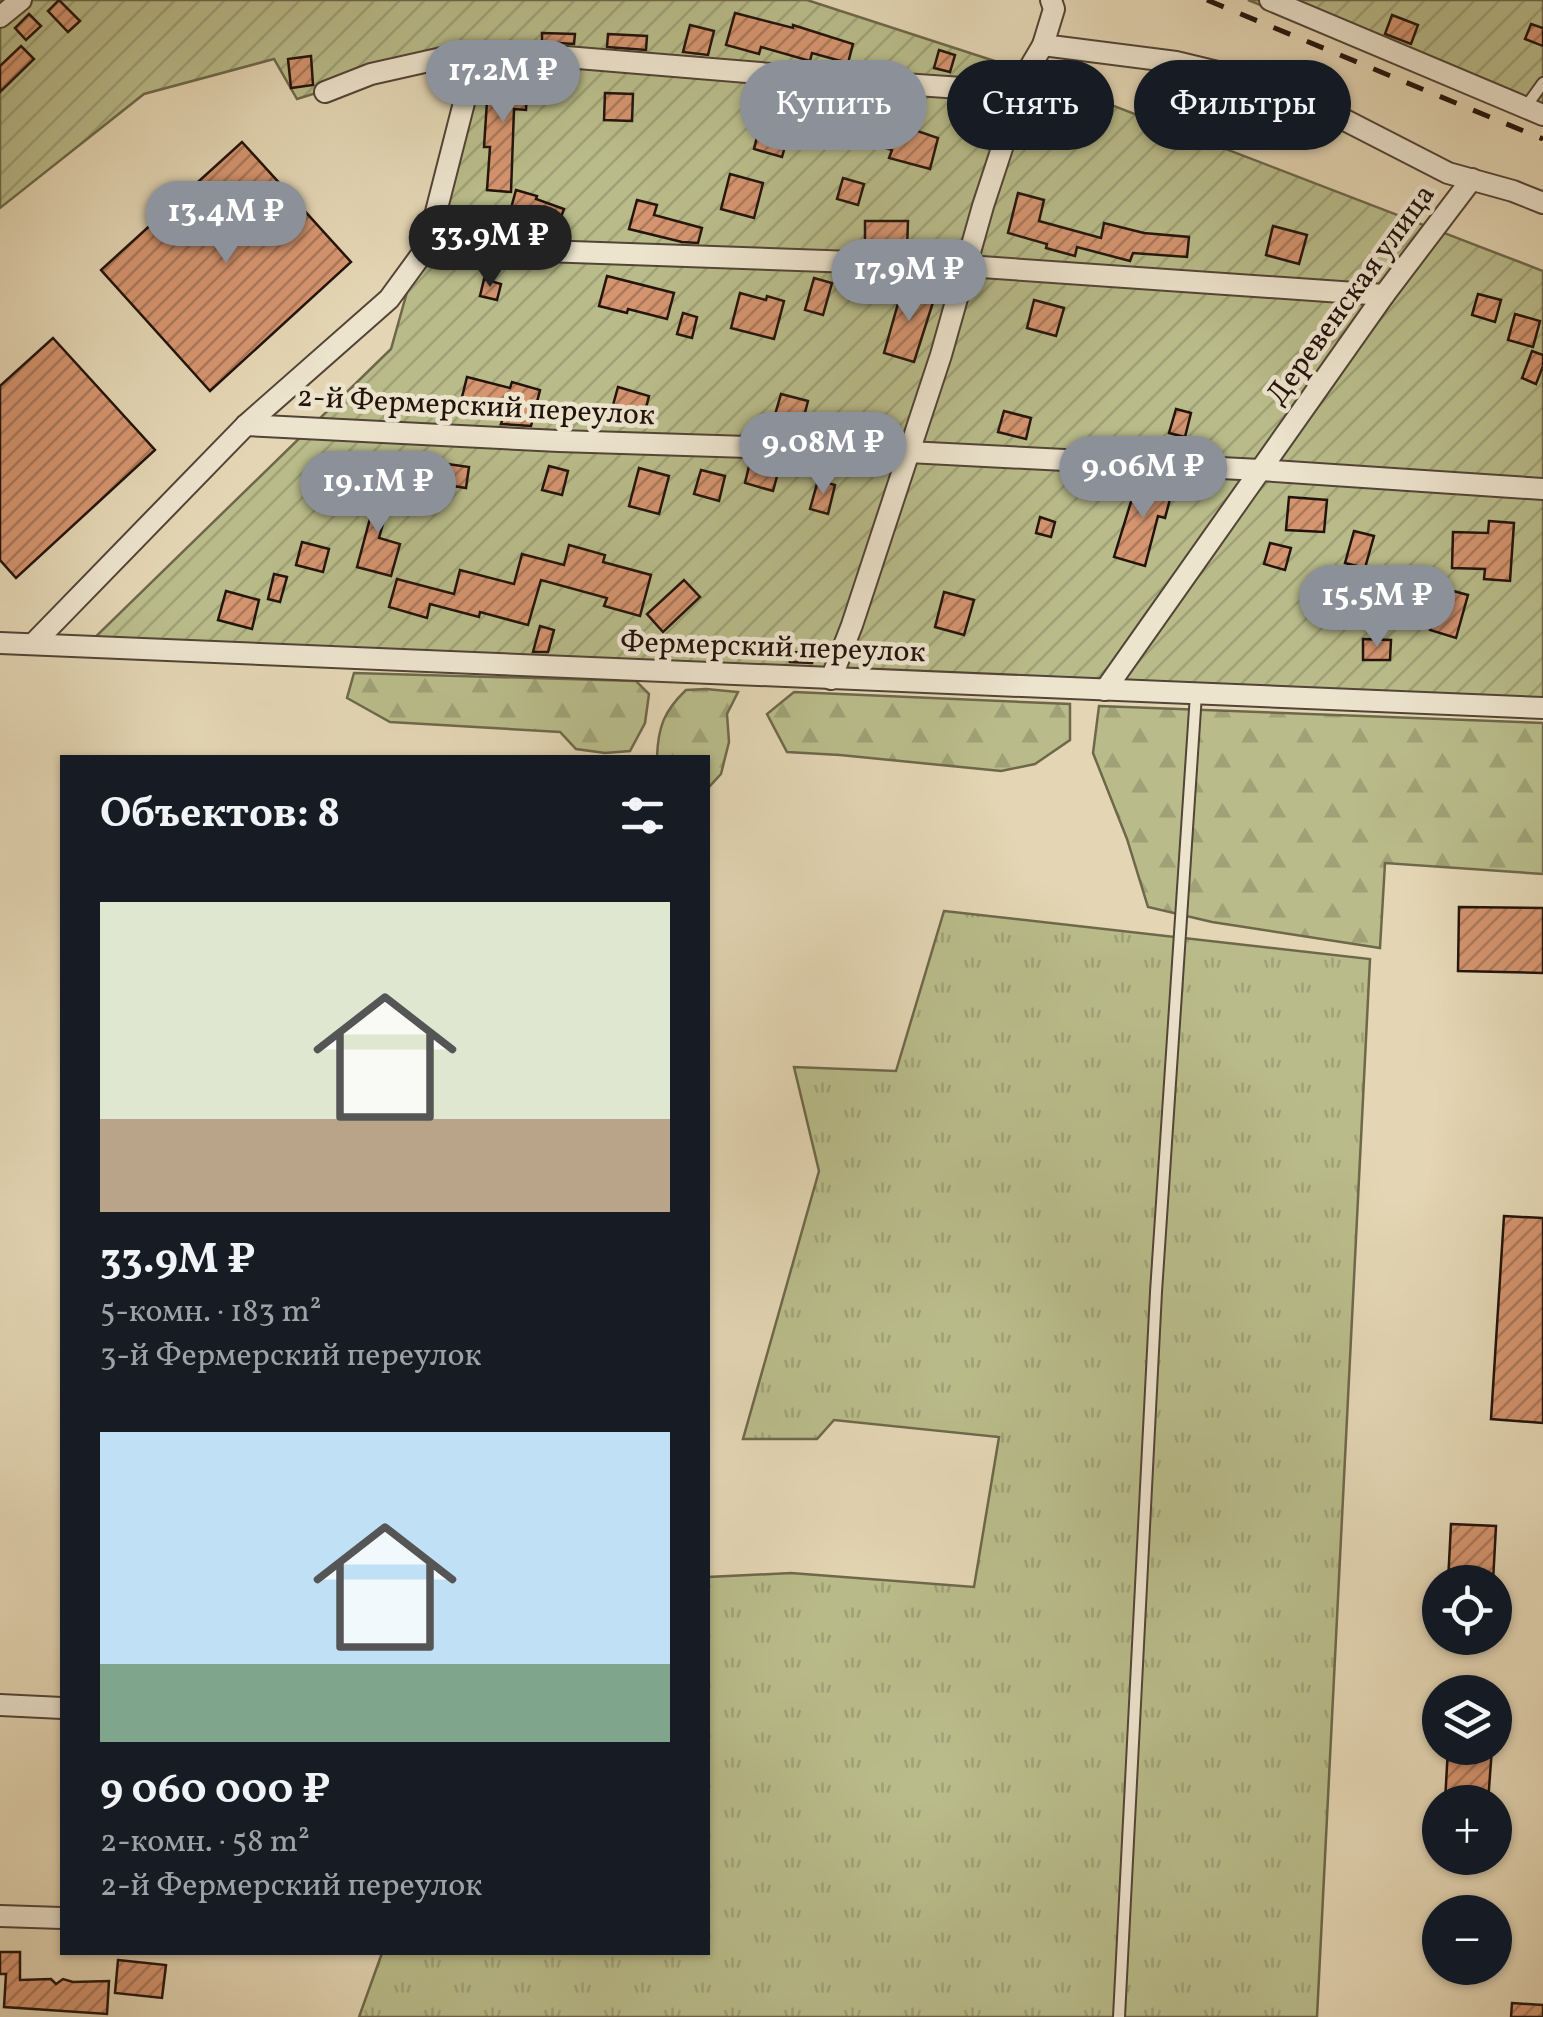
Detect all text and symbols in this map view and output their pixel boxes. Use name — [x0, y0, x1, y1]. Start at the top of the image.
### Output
pin: 17.2M ₽ — [411, 40, 595, 125]
text: 17.2M ₽ — [448, 50, 558, 94]
chip: Купить — [740, 60, 927, 150]
chip: Снять — [947, 60, 1114, 150]
chip: Фильтры — [1134, 60, 1351, 150]
street label: Деревенская улица — [1257, 176, 1446, 414]
pin: 13.4M ₽ — [134, 181, 318, 266]
text: 13.4M ₽ — [168, 191, 284, 235]
pin: 33.9M ₽ — [398, 205, 582, 290]
text: 33.9M ₽ — [431, 215, 549, 259]
pin: 17.9M ₽ — [817, 239, 1001, 324]
text: 17.9M ₽ — [854, 249, 964, 293]
street label: 2-й Фермерский переулок — [296, 377, 656, 437]
pin: 9.08M ₽ — [731, 412, 915, 497]
text: 9.08M ₽ — [761, 422, 885, 466]
pin: 9.06M ₽ — [1051, 436, 1235, 521]
text: 9.06M ₽ — [1081, 446, 1205, 490]
pin: 19.1M ₽ — [286, 451, 470, 536]
text: 19.1M ₽ — [322, 461, 434, 505]
pin: 15.5M ₽ — [1285, 565, 1469, 650]
text: 15.5M ₽ — [1321, 575, 1433, 619]
street label: Фермерский переулок — [620, 622, 926, 674]
text: Объектов: 8 — [100, 786, 340, 845]
icon: filters — [615, 788, 670, 843]
icon: home — [295, 967, 475, 1147]
text: 33.9M ₽ — [100, 1232, 256, 1291]
text: 5-комн. · 183 m² — [100, 1291, 322, 1335]
text: 3-й Фермерский переулок — [100, 1335, 482, 1379]
icon: home — [295, 1497, 475, 1677]
map controls — [1422, 1565, 1512, 1985]
button: locate — [1422, 1565, 1512, 1655]
button: layers — [1422, 1675, 1512, 1765]
text: 9 060 000 ₽ — [100, 1762, 331, 1821]
button: + — [1422, 1785, 1512, 1875]
text: 2-комн. · 58 m² — [100, 1821, 310, 1865]
text: 2-й Фермерский переулок — [100, 1865, 482, 1909]
button: − — [1422, 1895, 1512, 1985]

